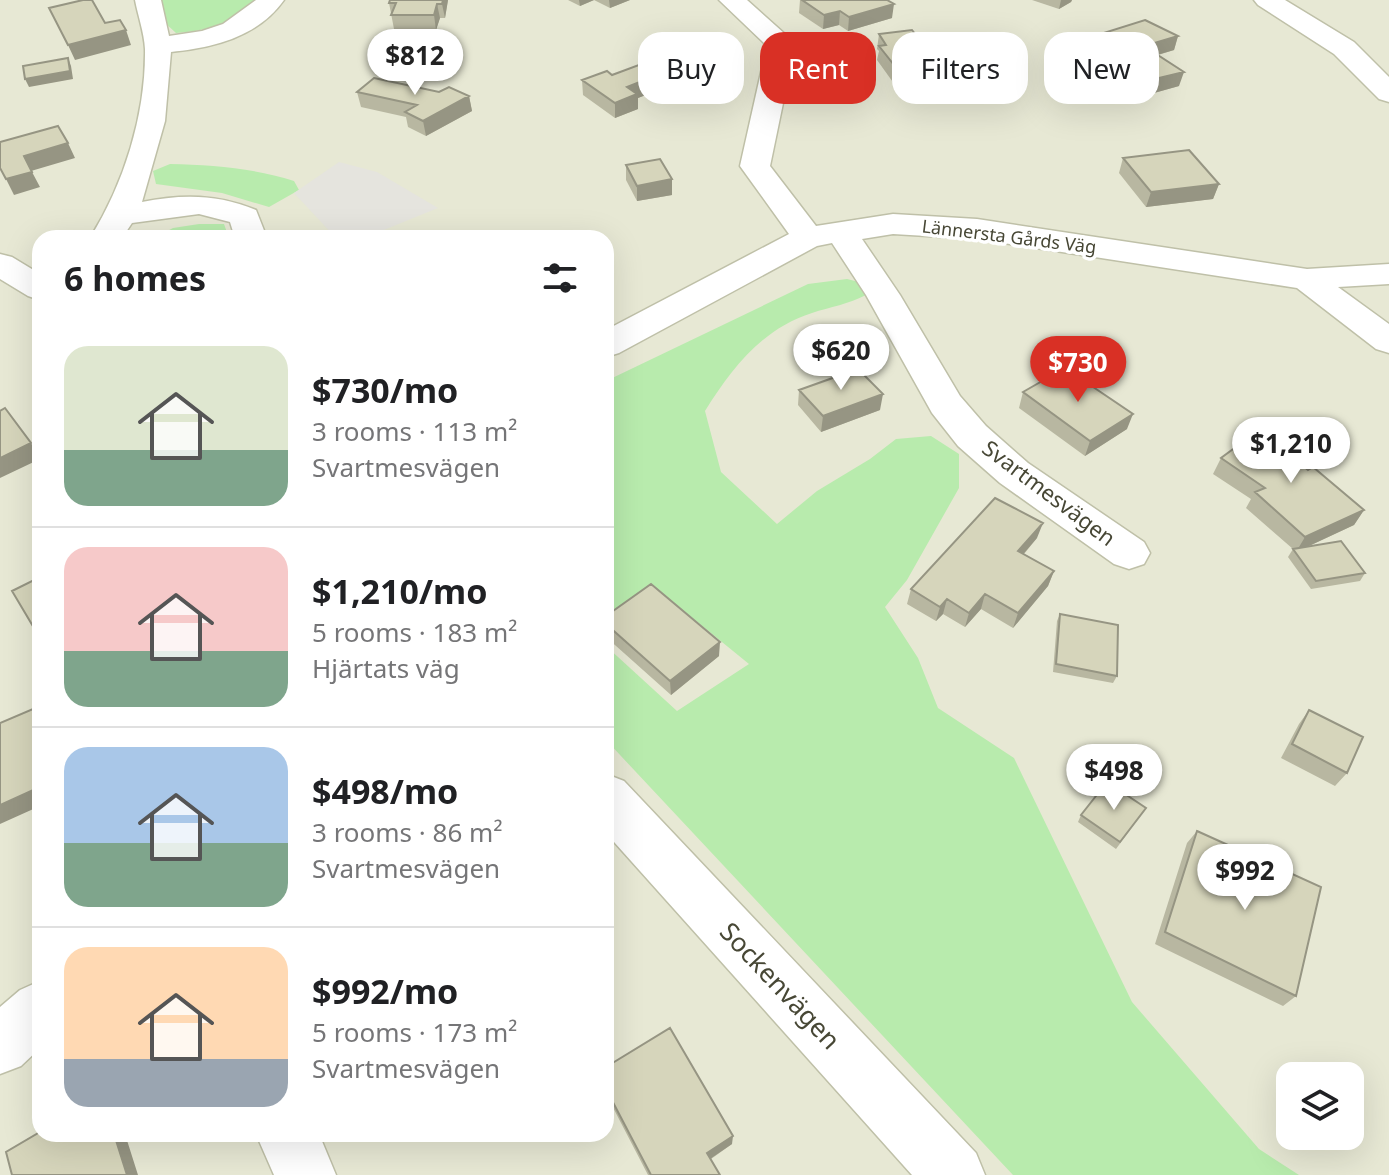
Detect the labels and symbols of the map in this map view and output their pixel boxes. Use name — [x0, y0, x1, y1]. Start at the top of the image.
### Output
pin: $812 — [368, 29, 462, 97]
street label: Lännersta Gårds Väg — [921, 213, 1098, 259]
pin: $620 — [794, 324, 888, 392]
pin: $730 — [1031, 336, 1125, 404]
pin: $1,210 — [1226, 417, 1356, 485]
street label: Svartmesvägen — [977, 432, 1122, 552]
pin: $498 — [1067, 744, 1161, 812]
pin: $992 — [1198, 844, 1292, 912]
street label: Sockenvägen — [712, 914, 849, 1057]

